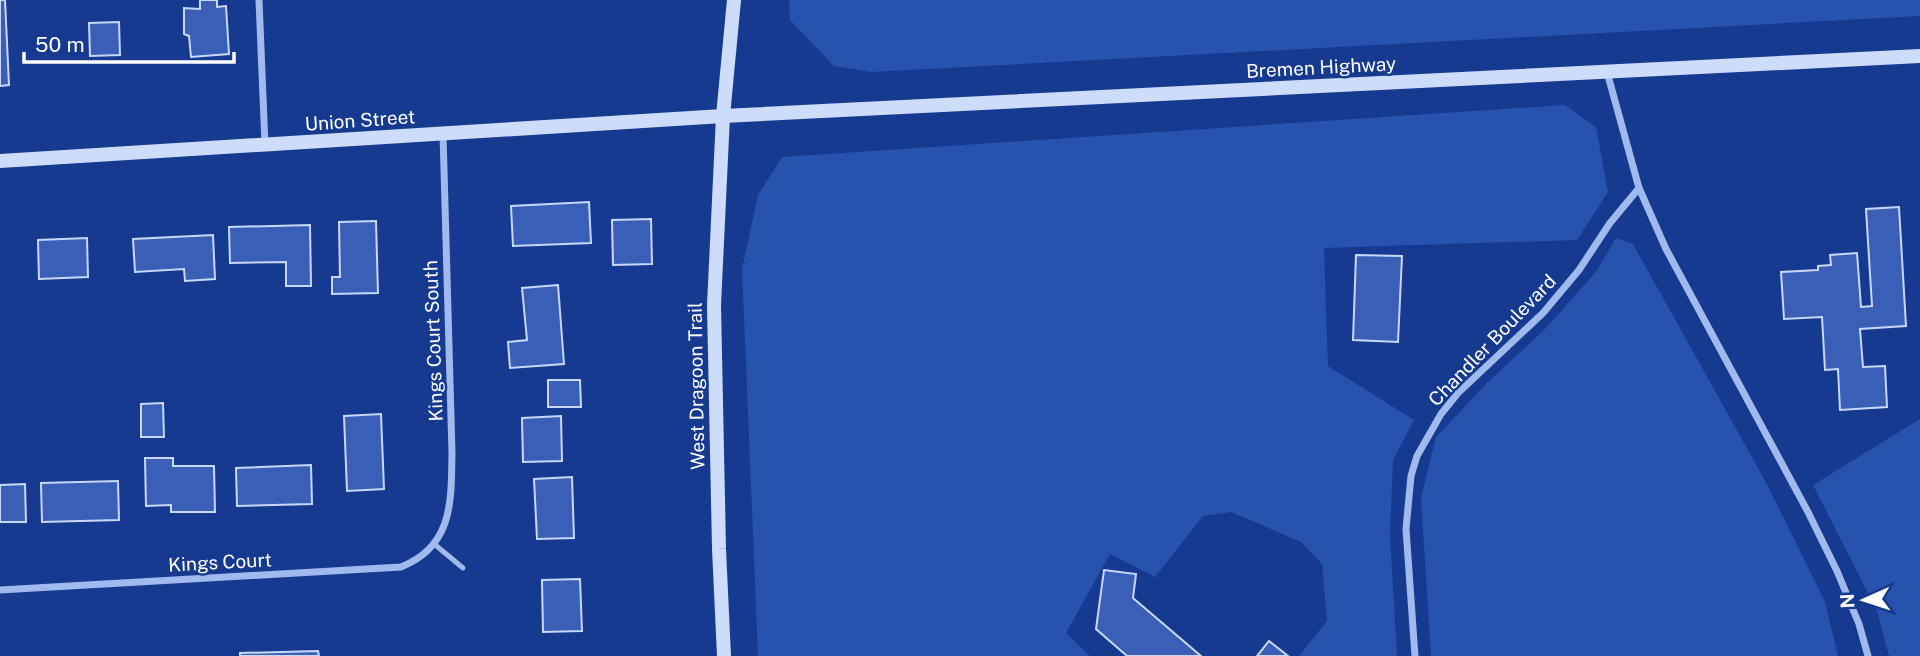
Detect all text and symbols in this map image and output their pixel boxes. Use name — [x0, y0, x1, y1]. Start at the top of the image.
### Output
scale bar — [24, 21, 234, 65]
text: 50 m — [35, 32, 85, 57]
street label: Bremen Highway — [1245, 52, 1397, 82]
street label: Union Street — [304, 105, 416, 135]
street label: Kings Court South — [419, 260, 447, 422]
street label: Chandler Boulevard — [1424, 270, 1560, 410]
street label: West Dragoon Trail — [684, 302, 708, 470]
street label: Kings Court — [168, 548, 272, 576]
north arrow — [1829, 565, 1899, 635]
text: N — [1836, 593, 1858, 609]

